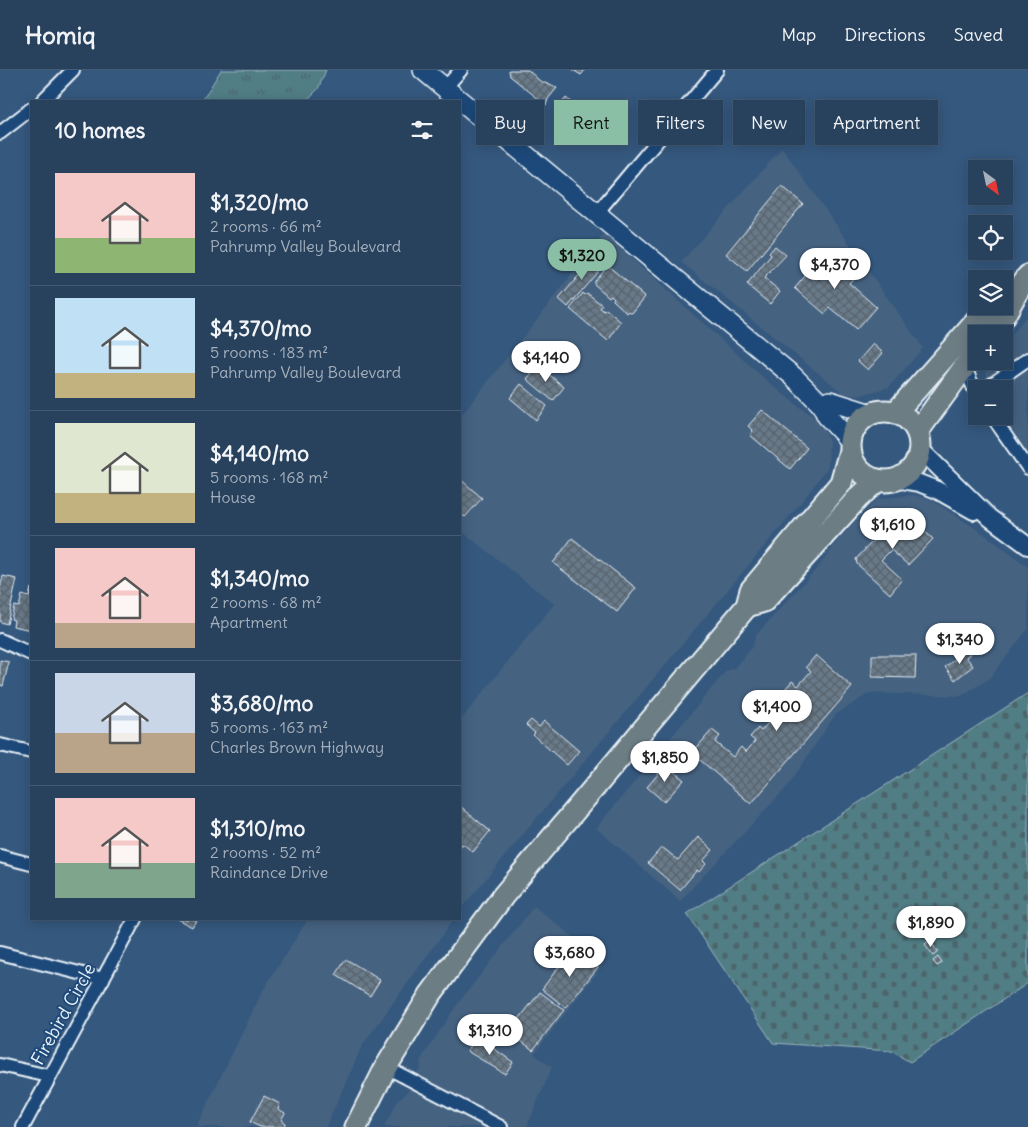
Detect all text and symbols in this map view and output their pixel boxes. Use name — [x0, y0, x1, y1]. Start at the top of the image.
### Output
text: Homiq — [25, 20, 95, 50]
text: Map — [781, 23, 816, 46]
text: Directions — [844, 23, 926, 46]
text: Saved — [954, 23, 1003, 46]
chip: Buy — [476, 100, 544, 145]
chip: Rent — [554, 100, 628, 145]
chip: Filters — [638, 100, 723, 145]
chip: New — [733, 100, 805, 145]
chip: Apartment — [815, 100, 938, 145]
icon: filters — [408, 116, 436, 144]
text: 10 homes — [55, 117, 145, 144]
north arrow — [968, 160, 1012, 205]
map controls — [968, 160, 1013, 425]
text: $1,320/mo — [210, 189, 309, 216]
icon: home — [95, 193, 155, 253]
button: locate — [968, 215, 1013, 260]
text: 2 rooms · 66 m² — [210, 216, 322, 236]
text: Pahrump Valley Boulevard — [210, 236, 401, 256]
pin: $1,320 — [541, 238, 623, 281]
text: $1,320 — [559, 245, 605, 265]
pin: $4,370 — [794, 248, 876, 290]
text: $4,370 — [811, 254, 859, 274]
button: layers — [968, 270, 1013, 315]
text: $4,370/mo — [210, 315, 312, 342]
icon: home — [95, 318, 155, 378]
button: + — [968, 325, 1013, 370]
pin: $4,140 — [505, 340, 587, 383]
text: 5 rooms · 183 m² — [210, 342, 328, 362]
text: $4,140 — [523, 347, 569, 367]
text: Pahrump Valley Boulevard — [210, 362, 401, 382]
button: − — [968, 380, 1013, 425]
text: $4,140/mo — [210, 440, 309, 467]
icon: home — [95, 443, 155, 503]
text: 5 rooms · 168 m² — [210, 467, 328, 487]
text: House — [210, 487, 256, 507]
pin: $1,610 — [852, 508, 934, 550]
text: $1,610 — [871, 514, 915, 534]
text: $1,340/mo — [210, 565, 309, 592]
icon: home — [95, 568, 155, 628]
text: 2 rooms · 68 m² — [210, 592, 322, 612]
text: Apartment — [210, 612, 288, 632]
pin: $1,340 — [919, 622, 1001, 665]
text: $1,340 — [936, 629, 984, 649]
text: $3,680/mo — [210, 690, 313, 717]
pin: $1,400 — [736, 690, 818, 732]
icon: home — [95, 693, 155, 753]
text: $1,400 — [753, 696, 801, 716]
text: 5 rooms · 163 m² — [210, 717, 328, 737]
text: Charles Brown Highway — [210, 737, 384, 757]
pin: $1,850 — [624, 740, 706, 783]
text: $1,850 — [641, 747, 689, 767]
text: $1,310/mo — [210, 815, 305, 842]
icon: home — [95, 818, 155, 878]
text: 2 rooms · 52 m² — [210, 842, 321, 862]
text: Raindance Drive — [210, 862, 328, 882]
pin: $1,890 — [890, 906, 972, 948]
text: $1,890 — [907, 912, 955, 932]
pin: $3,680 — [529, 936, 611, 978]
text: $3,680 — [545, 942, 595, 962]
street label: Firebird Circle — [26, 959, 100, 1069]
pin: $1,310 — [449, 1014, 531, 1056]
text: $1,310 — [468, 1020, 512, 1040]

